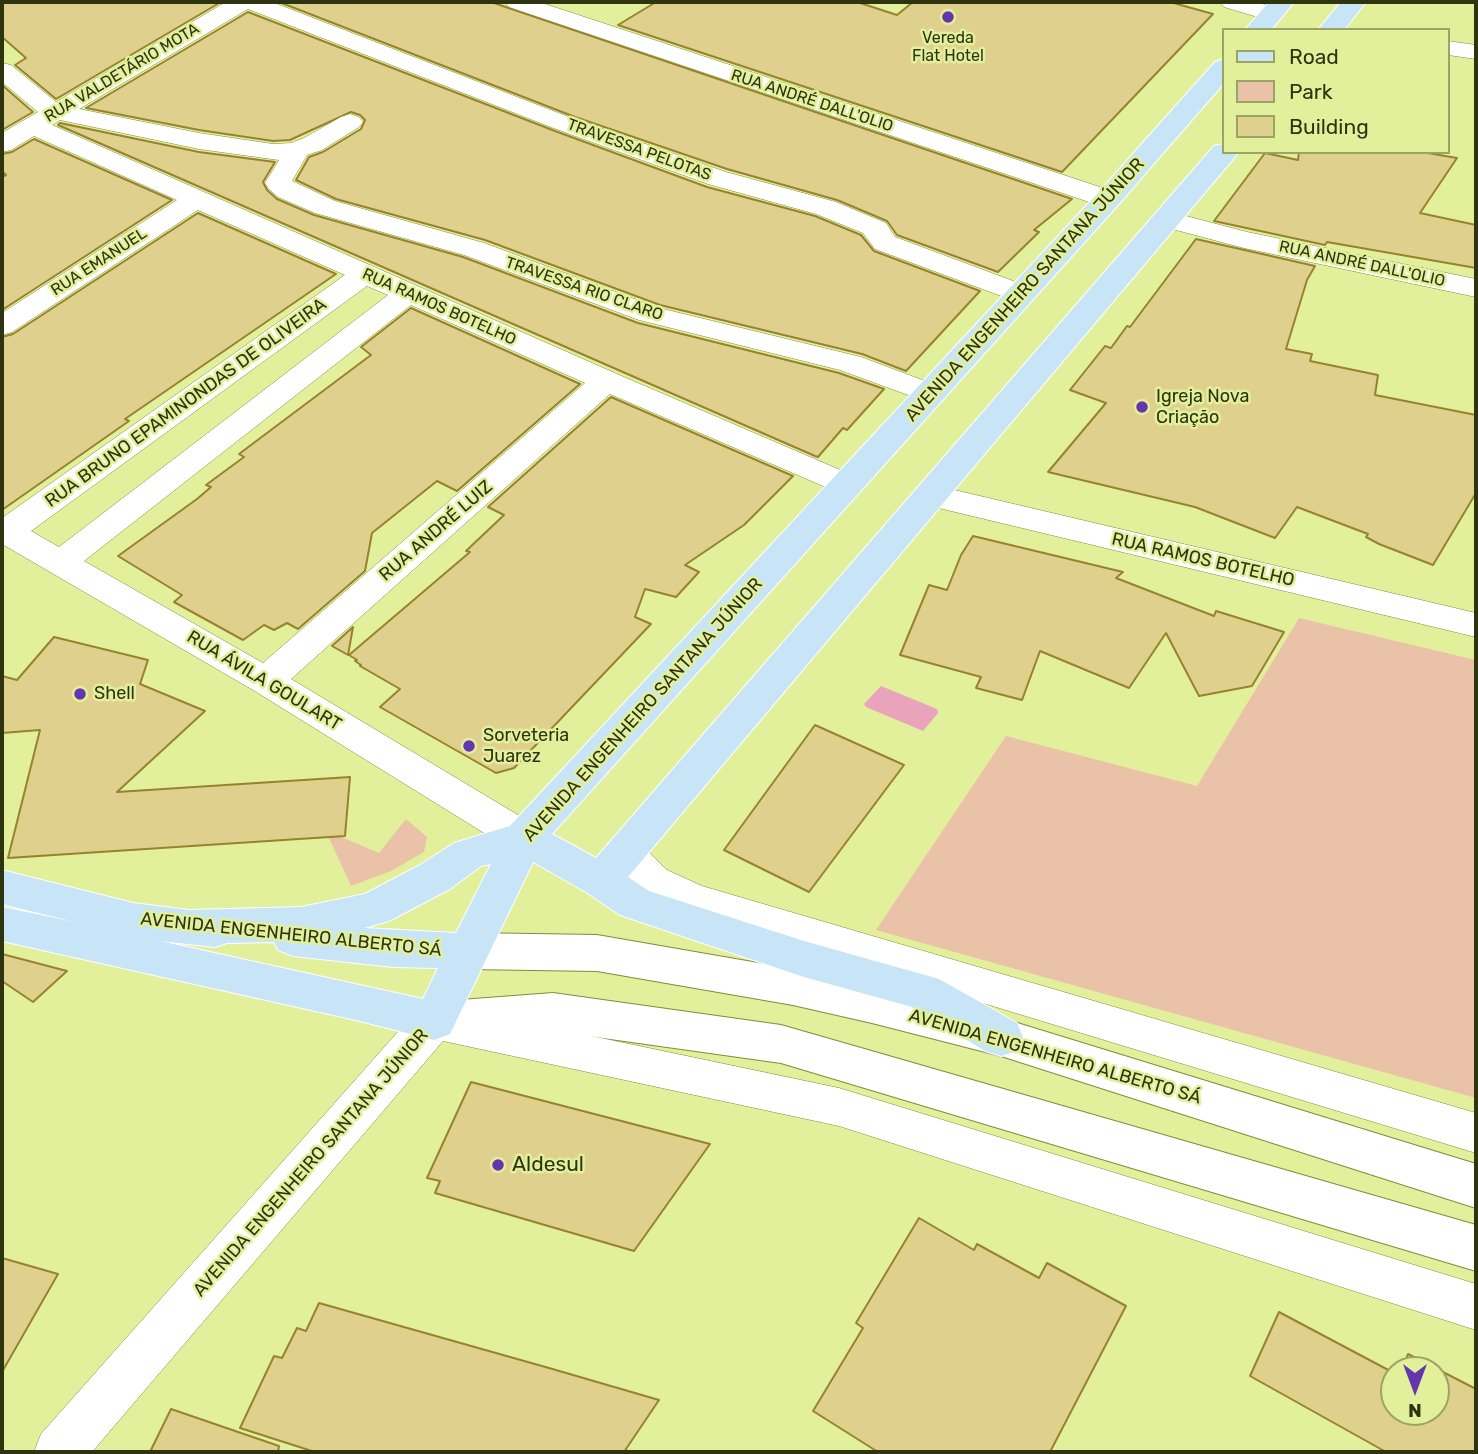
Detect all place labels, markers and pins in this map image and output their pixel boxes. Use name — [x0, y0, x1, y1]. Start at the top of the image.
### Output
marker: Vereda Flat Hotel — [940, 9, 956, 25]
place label: Vereda Flat Hotel — [912, 28, 984, 66]
place label: Igreja Nova Criação — [1156, 386, 1249, 428]
marker: Igreja Nova Criação — [1134, 399, 1150, 415]
place label: Shell — [94, 683, 135, 705]
marker: Shell — [72, 686, 88, 702]
place label: Sorveteria Juarez — [483, 725, 569, 768]
marker: Sorveteria Juarez — [461, 738, 477, 754]
place label: Aldesul — [512, 1152, 584, 1178]
marker: Aldesul — [490, 1157, 506, 1173]

